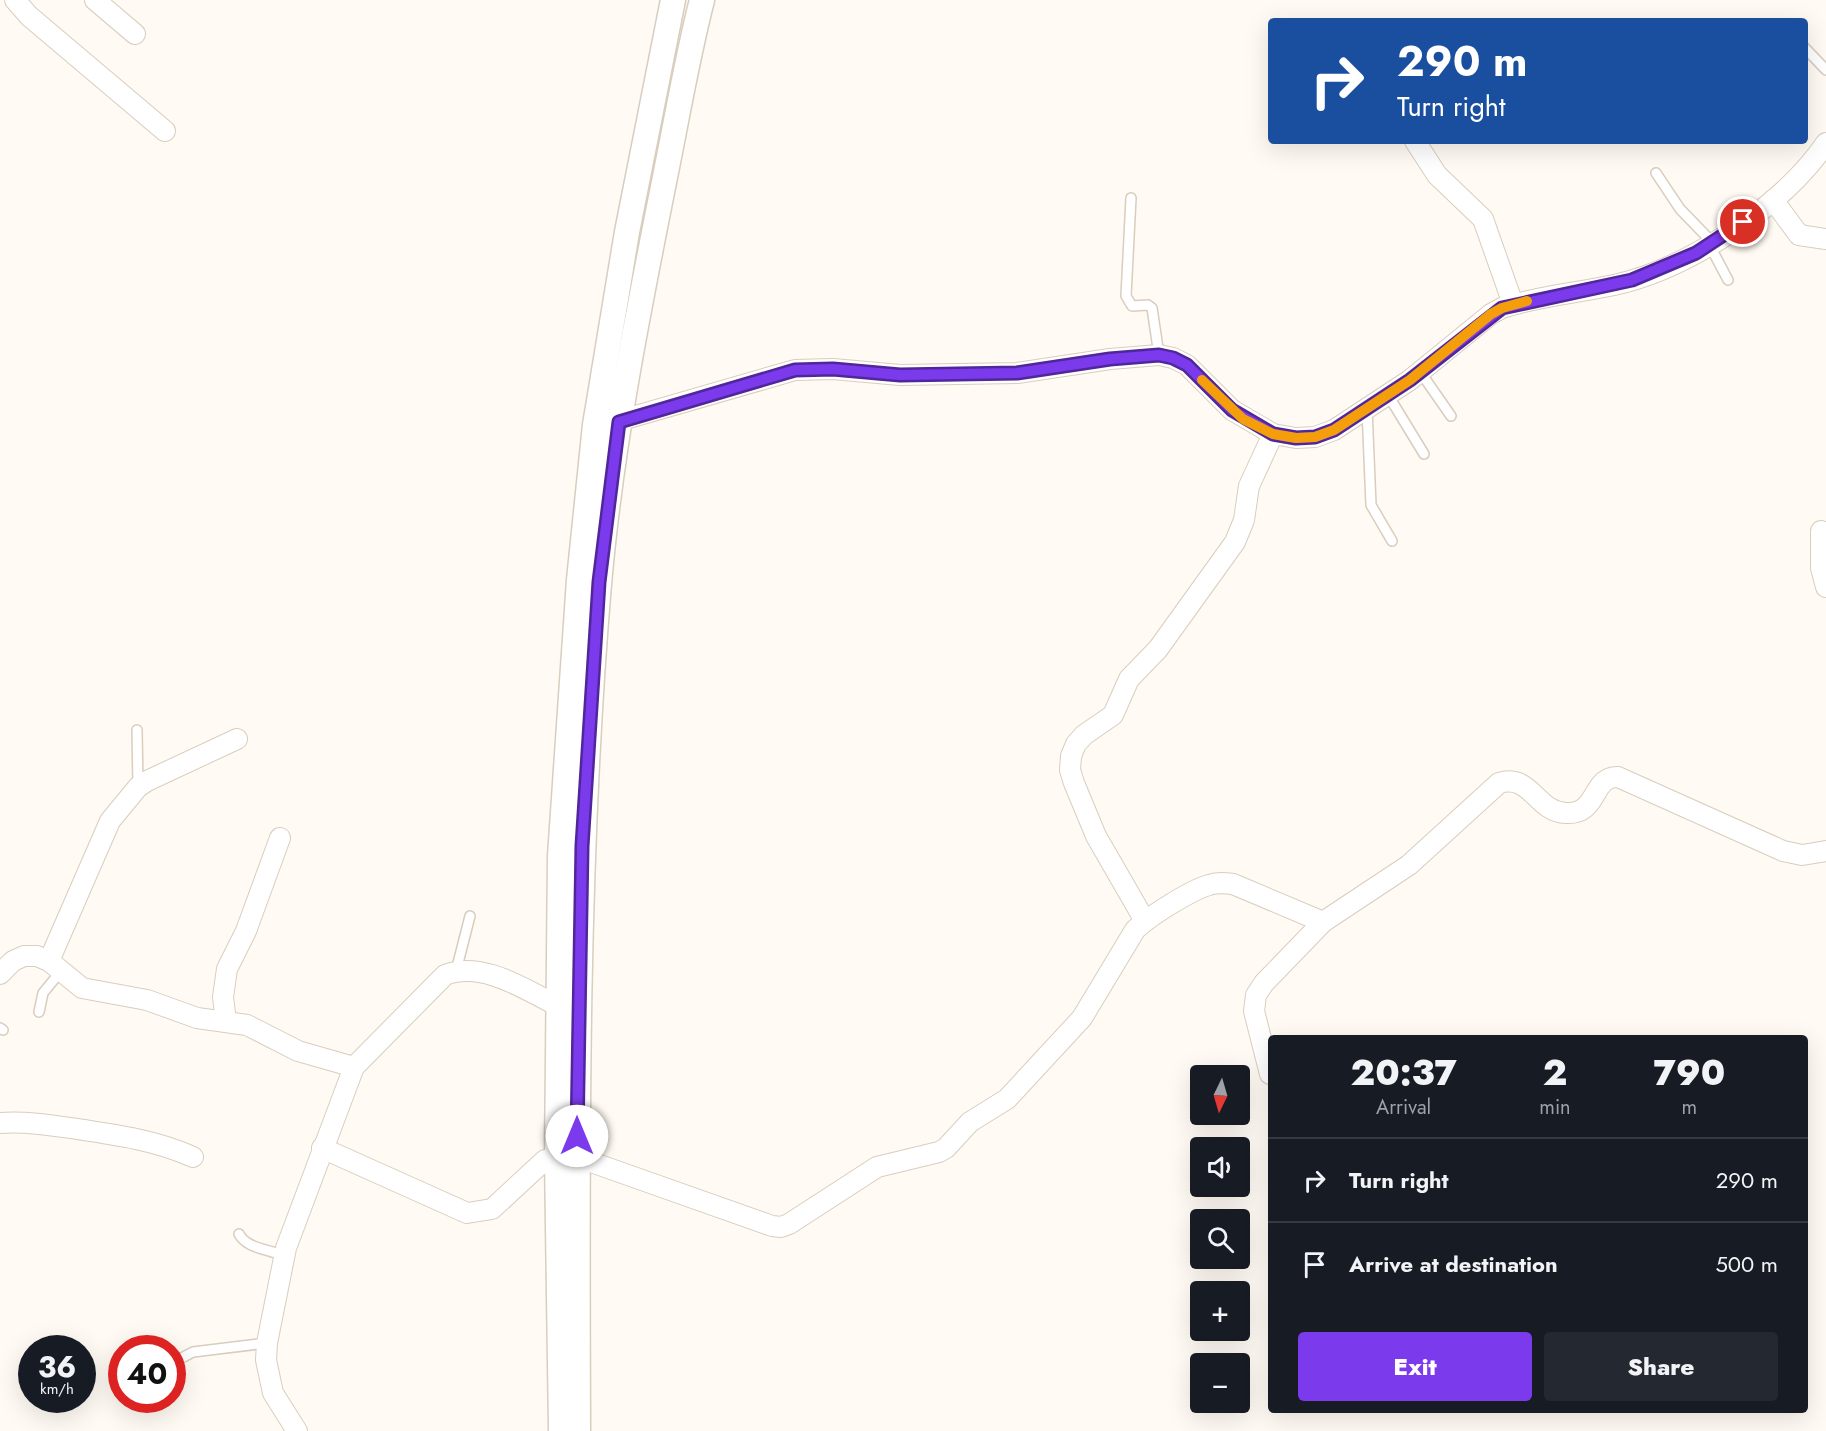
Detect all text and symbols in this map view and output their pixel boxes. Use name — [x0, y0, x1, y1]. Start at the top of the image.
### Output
text: 290 m — [1397, 31, 1528, 92]
icon: right — [1298, 42, 1376, 120]
text: Turn right — [1397, 87, 1505, 126]
pin — [1717, 196, 1768, 247]
icon: arrive — [1726, 205, 1759, 238]
text: 20:37 — [1351, 1046, 1457, 1098]
text: 2 — [1543, 1046, 1567, 1098]
text: 790 — [1653, 1046, 1725, 1098]
north arrow — [1190, 1065, 1250, 1125]
map controls — [1190, 1065, 1250, 1413]
text: Arrival — [1376, 1093, 1431, 1122]
text: min — [1539, 1093, 1571, 1122]
text: m — [1681, 1093, 1697, 1122]
position arrow — [545, 1104, 609, 1168]
button: sound — [1190, 1137, 1250, 1197]
icon: right — [1298, 1164, 1331, 1197]
text: Turn right — [1349, 1164, 1449, 1196]
text: 290 m — [1716, 1164, 1778, 1196]
button: search — [1190, 1209, 1250, 1269]
icon: arrive — [1298, 1248, 1331, 1281]
text: Arrive at destination — [1349, 1248, 1558, 1280]
text: 500 m — [1715, 1248, 1778, 1280]
button: + — [1190, 1281, 1250, 1341]
button: Exit — [1298, 1332, 1532, 1401]
button: Share — [1544, 1332, 1778, 1401]
speed limit sign: 40 — [108, 1335, 186, 1413]
text: 36 — [38, 1345, 76, 1388]
button: − — [1190, 1353, 1250, 1413]
text: km/h — [40, 1378, 74, 1400]

